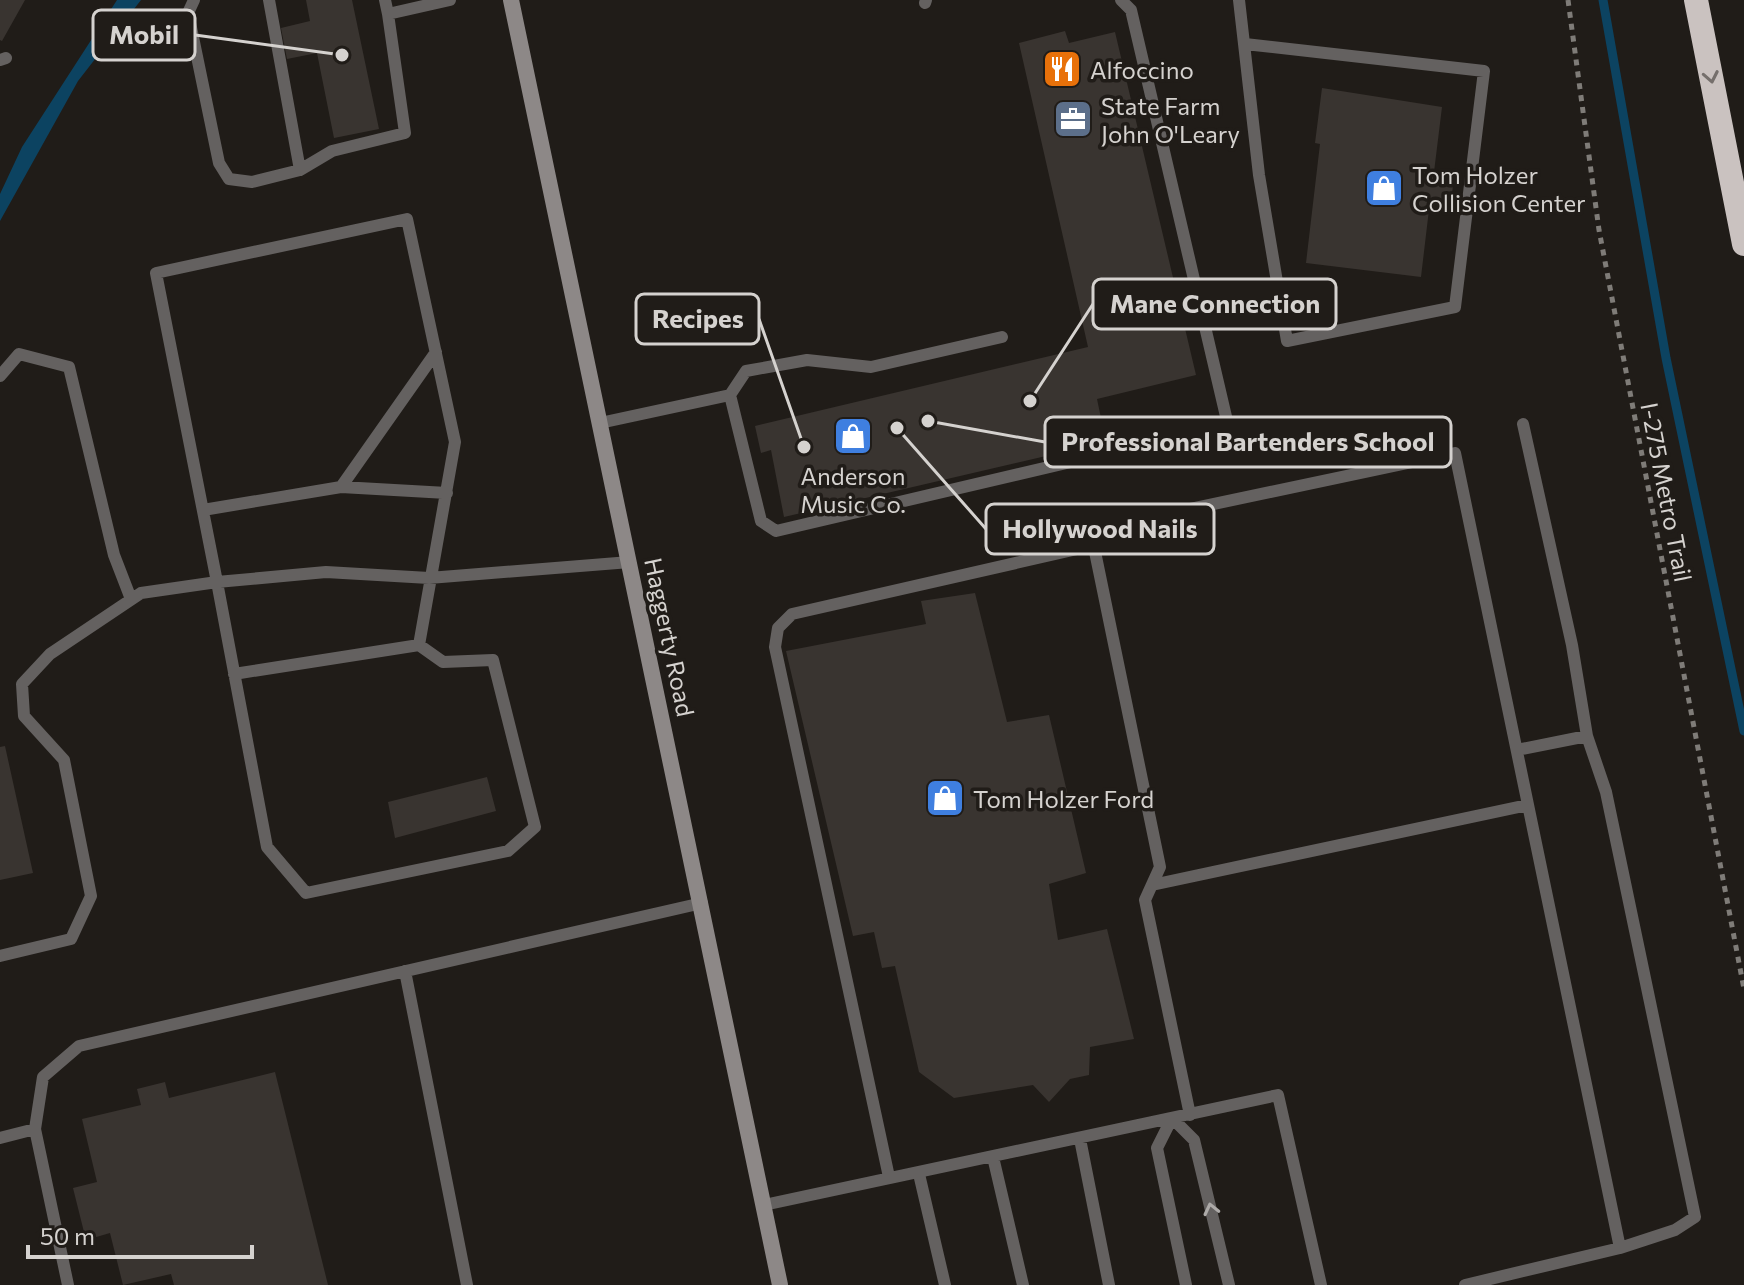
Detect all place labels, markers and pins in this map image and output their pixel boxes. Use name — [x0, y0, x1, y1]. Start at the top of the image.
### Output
callout: Mobil — [93, 10, 195, 60]
restaurant icon: Alfoccino — [1041, 48, 1083, 90]
place label: Alfoccino — [1090, 55, 1194, 84]
place label: State Farm John O'Leary — [1101, 91, 1240, 148]
office icon: State Farm John O'Leary — [1052, 98, 1094, 140]
place label: Tom Holzer Collision Center — [1412, 160, 1586, 217]
shop icon: Tom Holzer Collision Center — [1363, 167, 1405, 209]
callout: Mane Connection — [1093, 279, 1336, 329]
callout: Recipes — [636, 294, 759, 344]
shop icon: Anderson Music Co. — [832, 415, 874, 457]
callout: Professional Bartenders School — [1045, 417, 1451, 467]
place label: Anderson Music Co. — [800, 461, 906, 518]
callout: Hollywood Nails — [986, 504, 1214, 554]
shop icon: Tom Holzer Ford — [924, 777, 966, 819]
place label: Tom Holzer Ford — [973, 784, 1154, 813]

